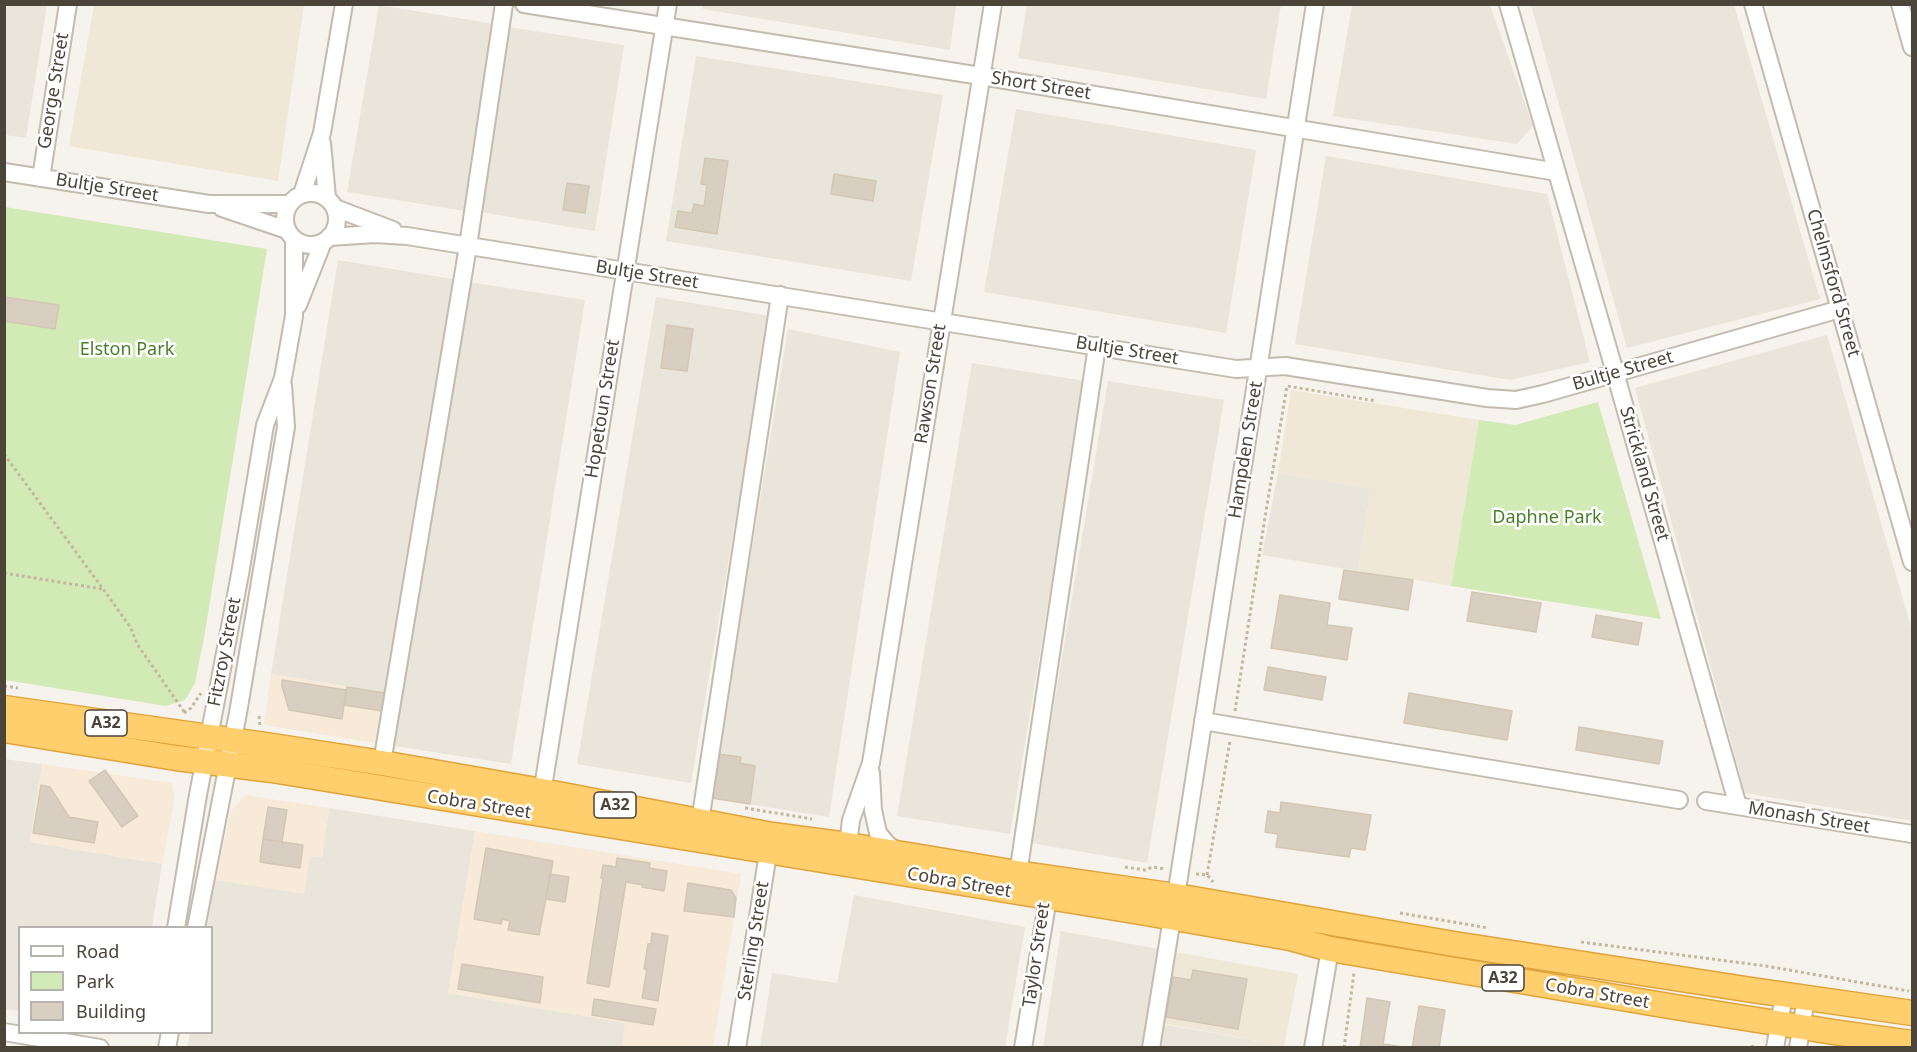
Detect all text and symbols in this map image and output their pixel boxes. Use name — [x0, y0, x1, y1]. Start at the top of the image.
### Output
street label: George Street — [34, 31, 74, 151]
street label: Short Street — [990, 67, 1092, 105]
street label: Bultje Street — [54, 169, 160, 207]
street label: Chelmsford Street — [1802, 207, 1864, 359]
street label: Bultje Street — [594, 256, 700, 294]
street label: Rawson Street — [911, 323, 951, 445]
street label: Bultje Street — [1074, 332, 1180, 370]
street label: Hopetoun Street — [581, 338, 625, 480]
park label: Elston Park — [80, 339, 174, 361]
street label: Bultje Street — [1570, 346, 1676, 396]
street label: Hampden Street — [1224, 380, 1268, 520]
street label: Strickland Street — [1615, 404, 1673, 544]
park label: Daphne Park — [1492, 507, 1602, 529]
street label: Fitzroy Street — [204, 596, 246, 708]
road number: A32 — [85, 710, 127, 736]
street label: Cobra Street — [425, 786, 533, 824]
road number: A32 — [594, 792, 636, 818]
street label: Monash Street — [1747, 798, 1871, 838]
street label: Cobra Street — [905, 863, 1013, 903]
street label: Sterling Street — [734, 880, 774, 1002]
street label: Taylor Street — [1019, 901, 1055, 1009]
legend — [18, 926, 213, 1034]
text: Road — [76, 939, 119, 963]
road number: A32 — [1482, 965, 1524, 991]
text: Park — [76, 969, 114, 993]
street label: Cobra Street — [1543, 974, 1651, 1014]
text: Building — [76, 999, 146, 1023]

